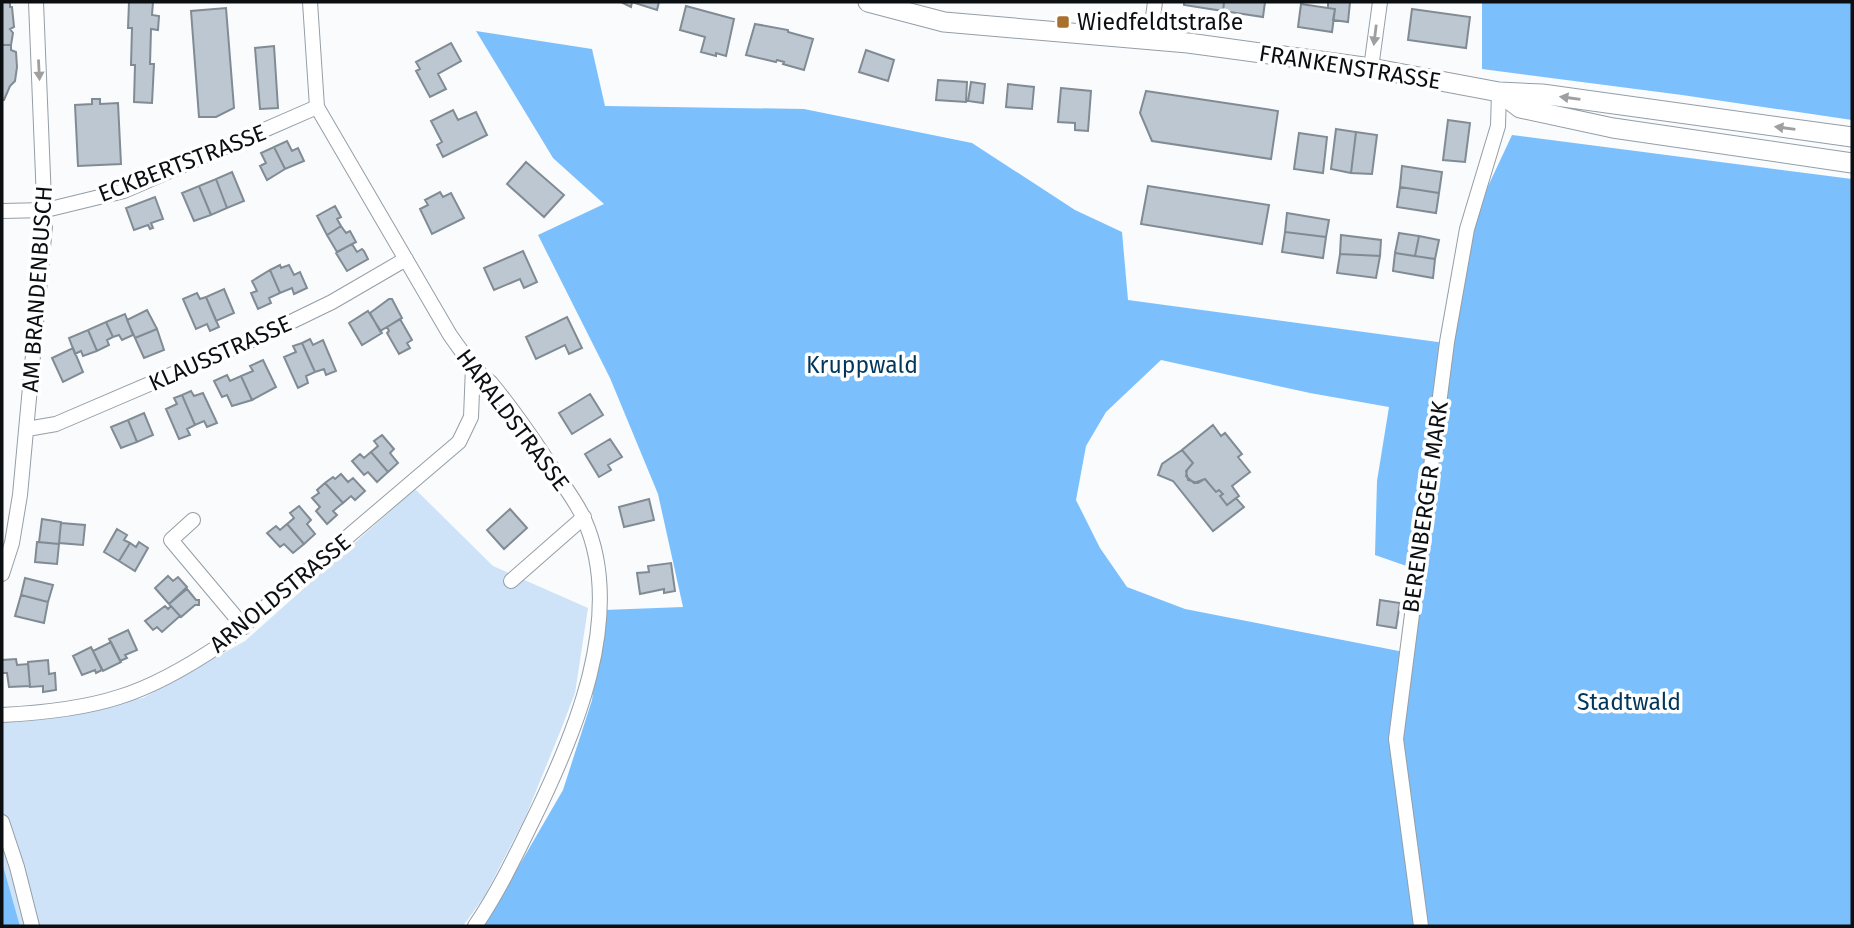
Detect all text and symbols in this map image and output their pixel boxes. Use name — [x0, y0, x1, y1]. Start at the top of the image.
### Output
place label: Wiedfeldtstraße — [1077, 8, 1243, 36]
marker: Wiedfeldtstraße — [1055, 14, 1071, 30]
one-way arrow — [1370, 24, 1381, 46]
street label: FRANKENSTRASSE — [1257, 39, 1443, 95]
one-way arrow — [33, 59, 44, 81]
one-way arrow — [1559, 92, 1581, 103]
street label: ECKBERTSTRASSE — [94, 118, 270, 208]
one-way arrow — [1773, 122, 1795, 133]
street label: AM BRANDENBUSCH — [16, 185, 58, 393]
street label: KLAUSSTRASSE — [144, 309, 296, 397]
street label: HARALDSTRASSE — [451, 344, 575, 496]
park label: Kruppwald — [806, 351, 918, 379]
street label: BERENBERGER MARK — [1396, 399, 1454, 615]
street label: ARNOLDSTRASSE — [204, 528, 356, 658]
park label: Stadtwald — [1577, 688, 1681, 716]

